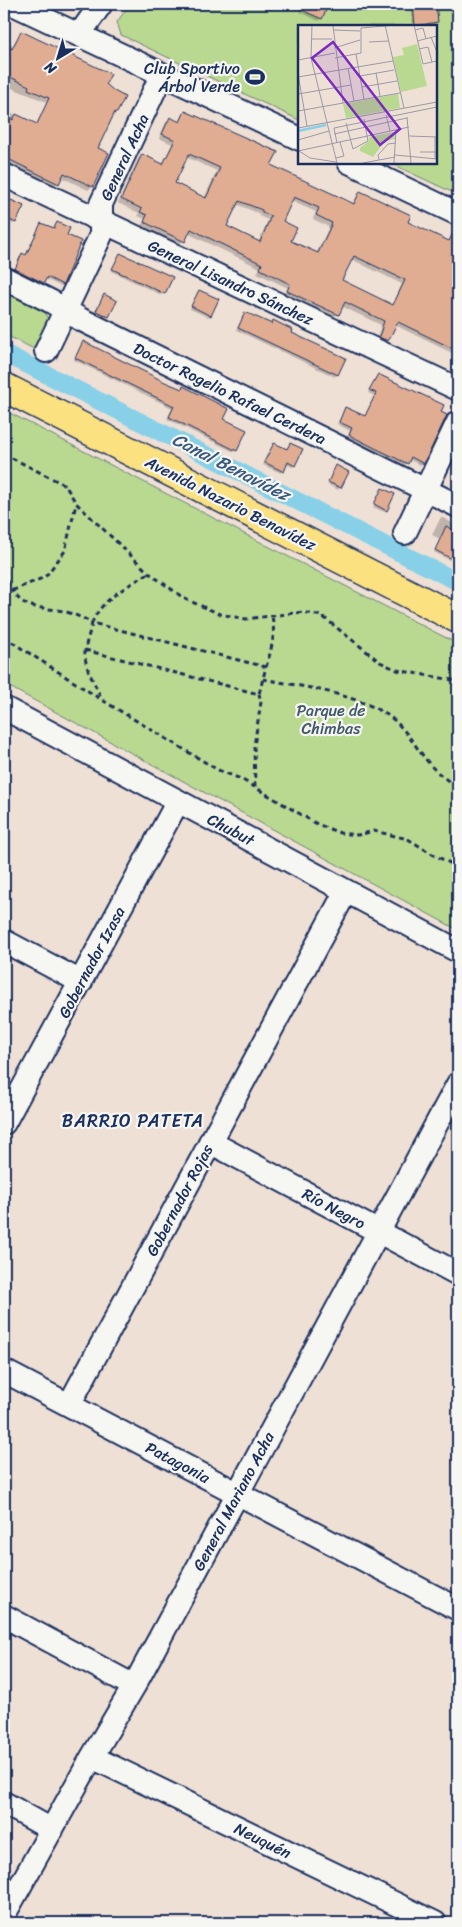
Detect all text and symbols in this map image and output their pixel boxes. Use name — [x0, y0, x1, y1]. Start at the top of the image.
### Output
inset map — [298, 25, 437, 164]
north arrow — [32, 32, 82, 82]
place label: Club Sportivo Árbol Verde — [144, 54, 240, 101]
text: N — [39, 55, 63, 81]
sports icon: Club Sportivo Árbol Verde — [244, 66, 266, 88]
street label: General Acha — [92, 109, 157, 206]
street label: General Lisandro Sánchez — [143, 231, 319, 334]
street label: Doctor Rogelio Rafael Cerdera — [128, 334, 331, 453]
water label: Canal Benavídez — [167, 424, 298, 512]
street label: Avenida Nazario Benavídez — [139, 447, 322, 559]
park label: Parque de Chimbas — [296, 696, 366, 743]
street label: Chubut — [202, 805, 260, 854]
street label: Gobernador Izasa — [50, 901, 133, 1023]
district label: BARRIO PATETA — [62, 1105, 204, 1137]
street label: Gobernador Rojas — [138, 1138, 222, 1262]
street label: Río Negro — [297, 1180, 371, 1237]
street label: General Mariano Acha — [184, 1425, 283, 1576]
street label: Patagonia — [140, 1433, 216, 1492]
street label: Neuquén — [229, 1814, 297, 1867]

